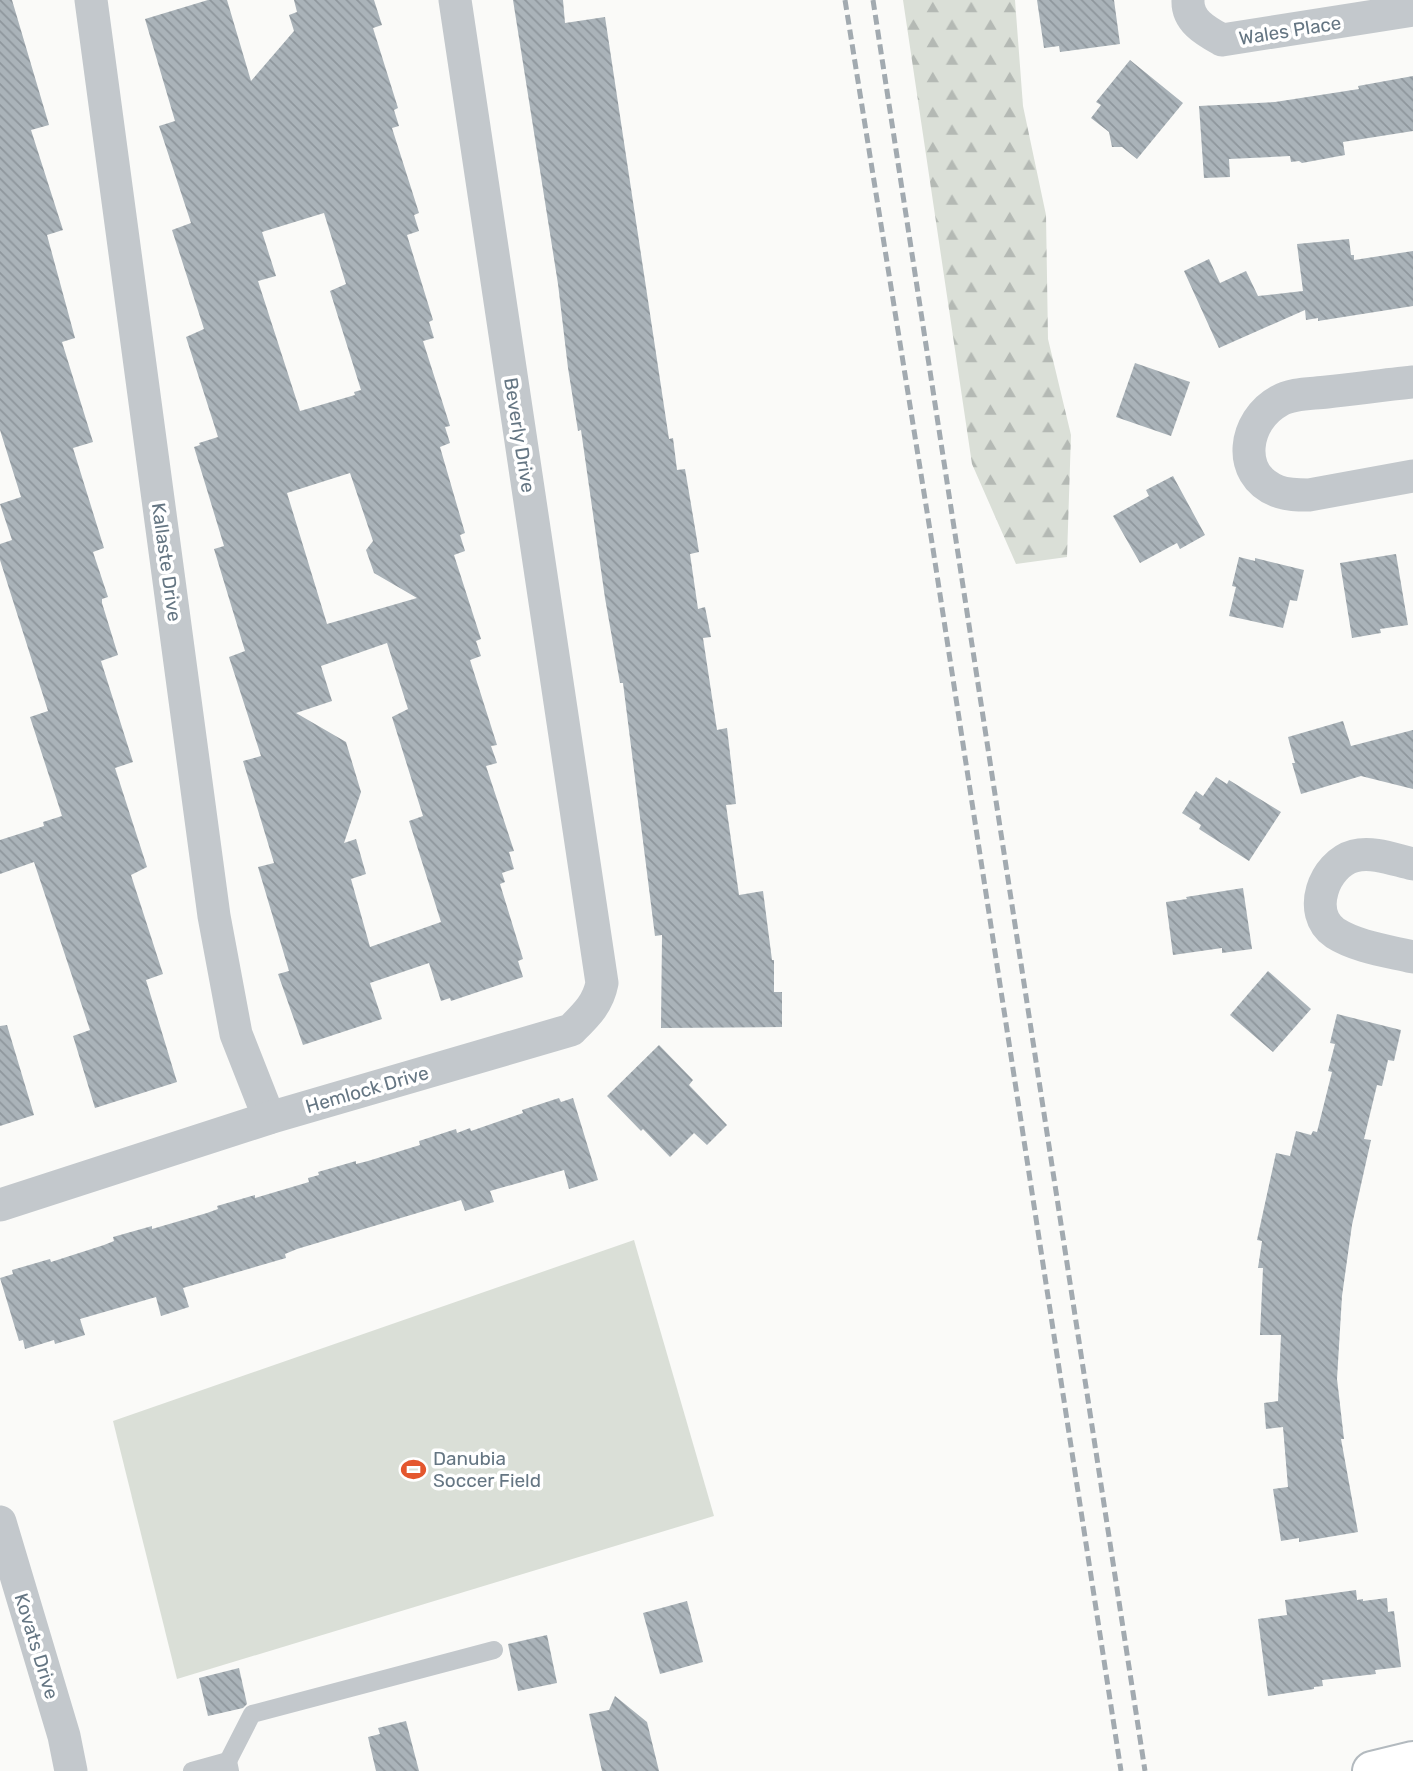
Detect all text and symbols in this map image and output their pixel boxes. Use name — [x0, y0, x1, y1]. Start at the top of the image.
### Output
street label: Wales Place — [1237, 11, 1343, 50]
street label: Beverly Drive — [499, 376, 540, 494]
street label: Kallaste Drive — [147, 501, 186, 623]
street label: Hemlock Drive — [303, 1061, 431, 1118]
place label: Danubia Soccer Field — [433, 1447, 541, 1492]
sports icon: Danubia Soccer Field — [399, 1455, 427, 1483]
street label: Kovats Drive — [10, 1590, 64, 1702]

